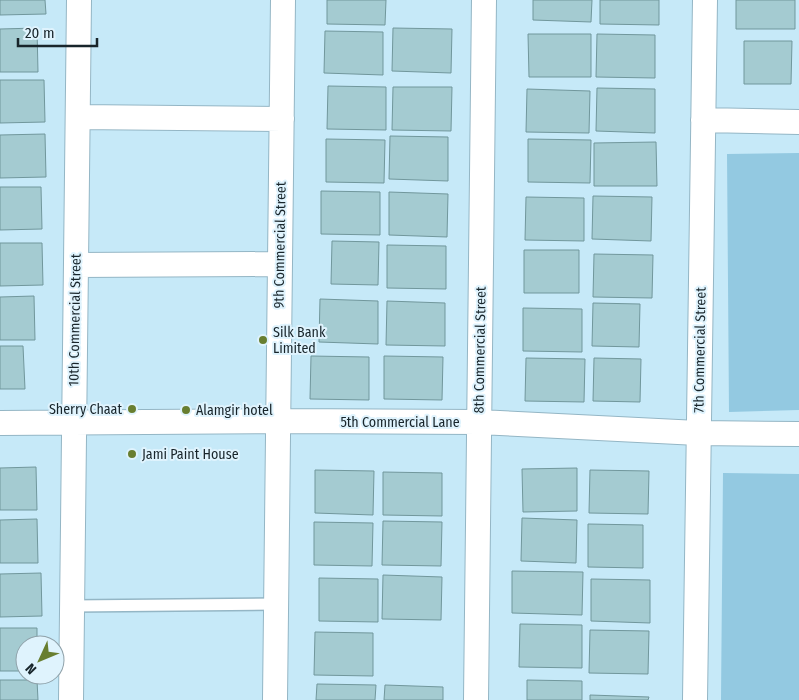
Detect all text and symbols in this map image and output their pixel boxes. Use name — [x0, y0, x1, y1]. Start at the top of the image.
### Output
scale bar — [18, 15, 96, 47]
text: 20 m — [25, 24, 55, 42]
street label: 9th Commercial Street — [270, 181, 290, 309]
street label: 10th Commercial Street — [65, 253, 85, 387]
street label: 8th Commercial Street — [470, 286, 490, 414]
street label: 7th Commercial Street — [690, 287, 710, 413]
place label: Silk Bank Limited — [273, 324, 326, 357]
marker: Silk Bank Limited — [257, 334, 269, 346]
place label: Sherry Chaat — [49, 401, 122, 418]
place label: Alamgir hotel — [196, 402, 273, 419]
marker: Sherry Chaat — [126, 403, 138, 415]
marker: Alamgir hotel — [180, 404, 192, 416]
street label: 5th Commercial Lane — [340, 414, 460, 431]
place label: Jami Paint House — [142, 446, 239, 463]
marker: Jami Paint House — [126, 448, 138, 460]
north arrow — [15, 635, 65, 685]
text: N — [22, 660, 40, 678]

